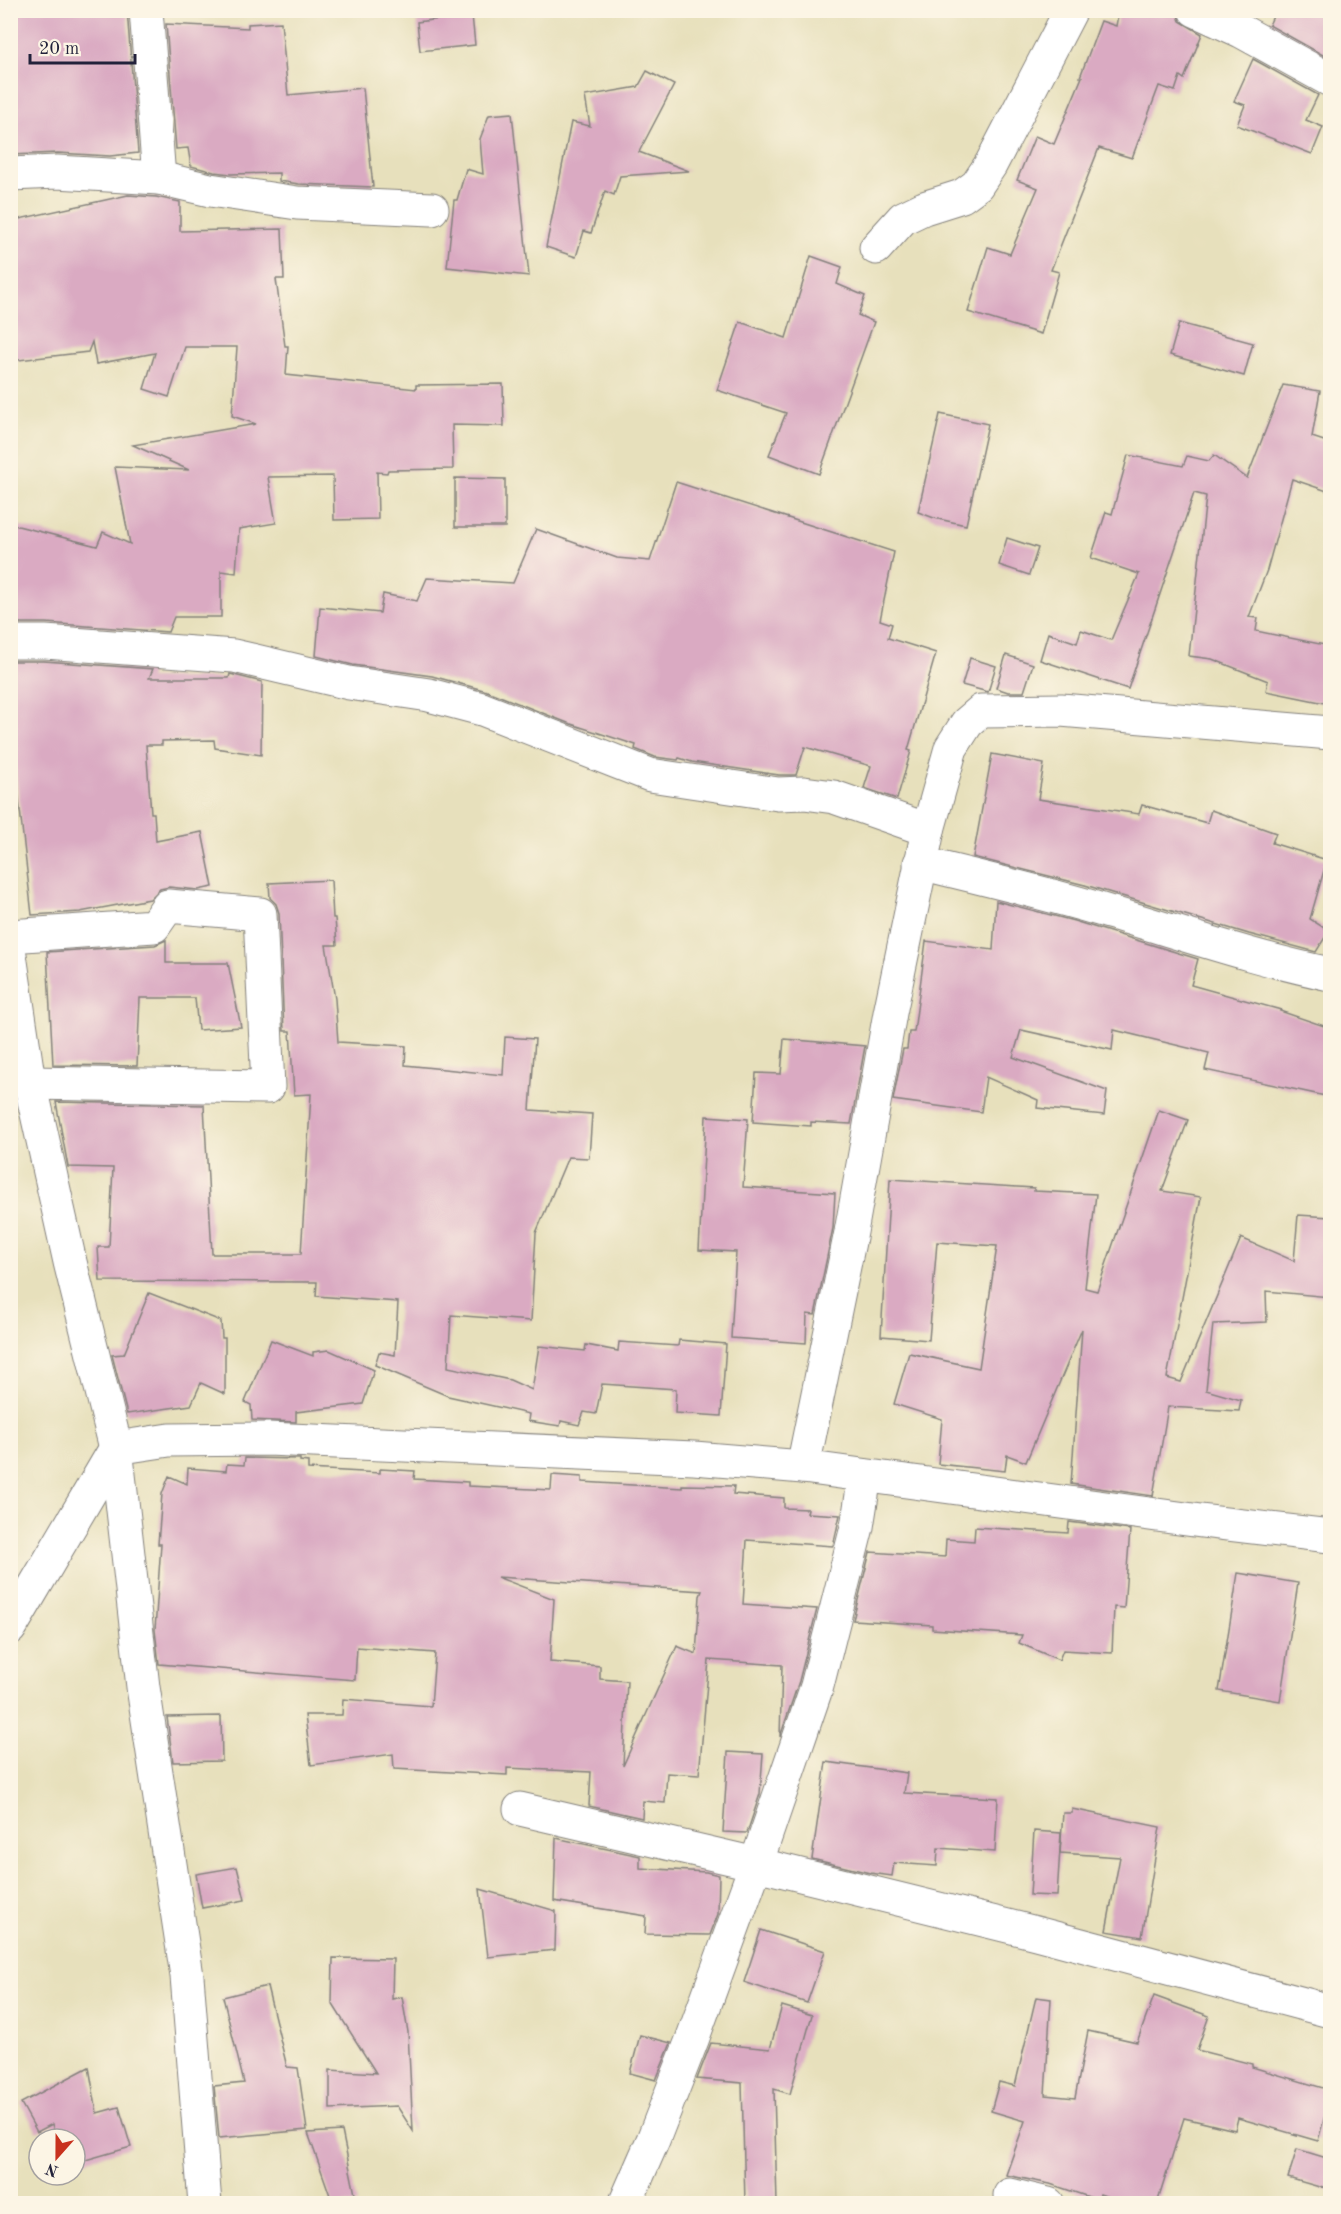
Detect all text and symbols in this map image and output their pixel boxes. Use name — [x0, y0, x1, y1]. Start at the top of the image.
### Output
scale bar — [30, 27, 135, 65]
text: 20 m — [39, 40, 79, 58]
north arrow — [27, 2127, 87, 2187]
text: N — [43, 2159, 61, 2179]

